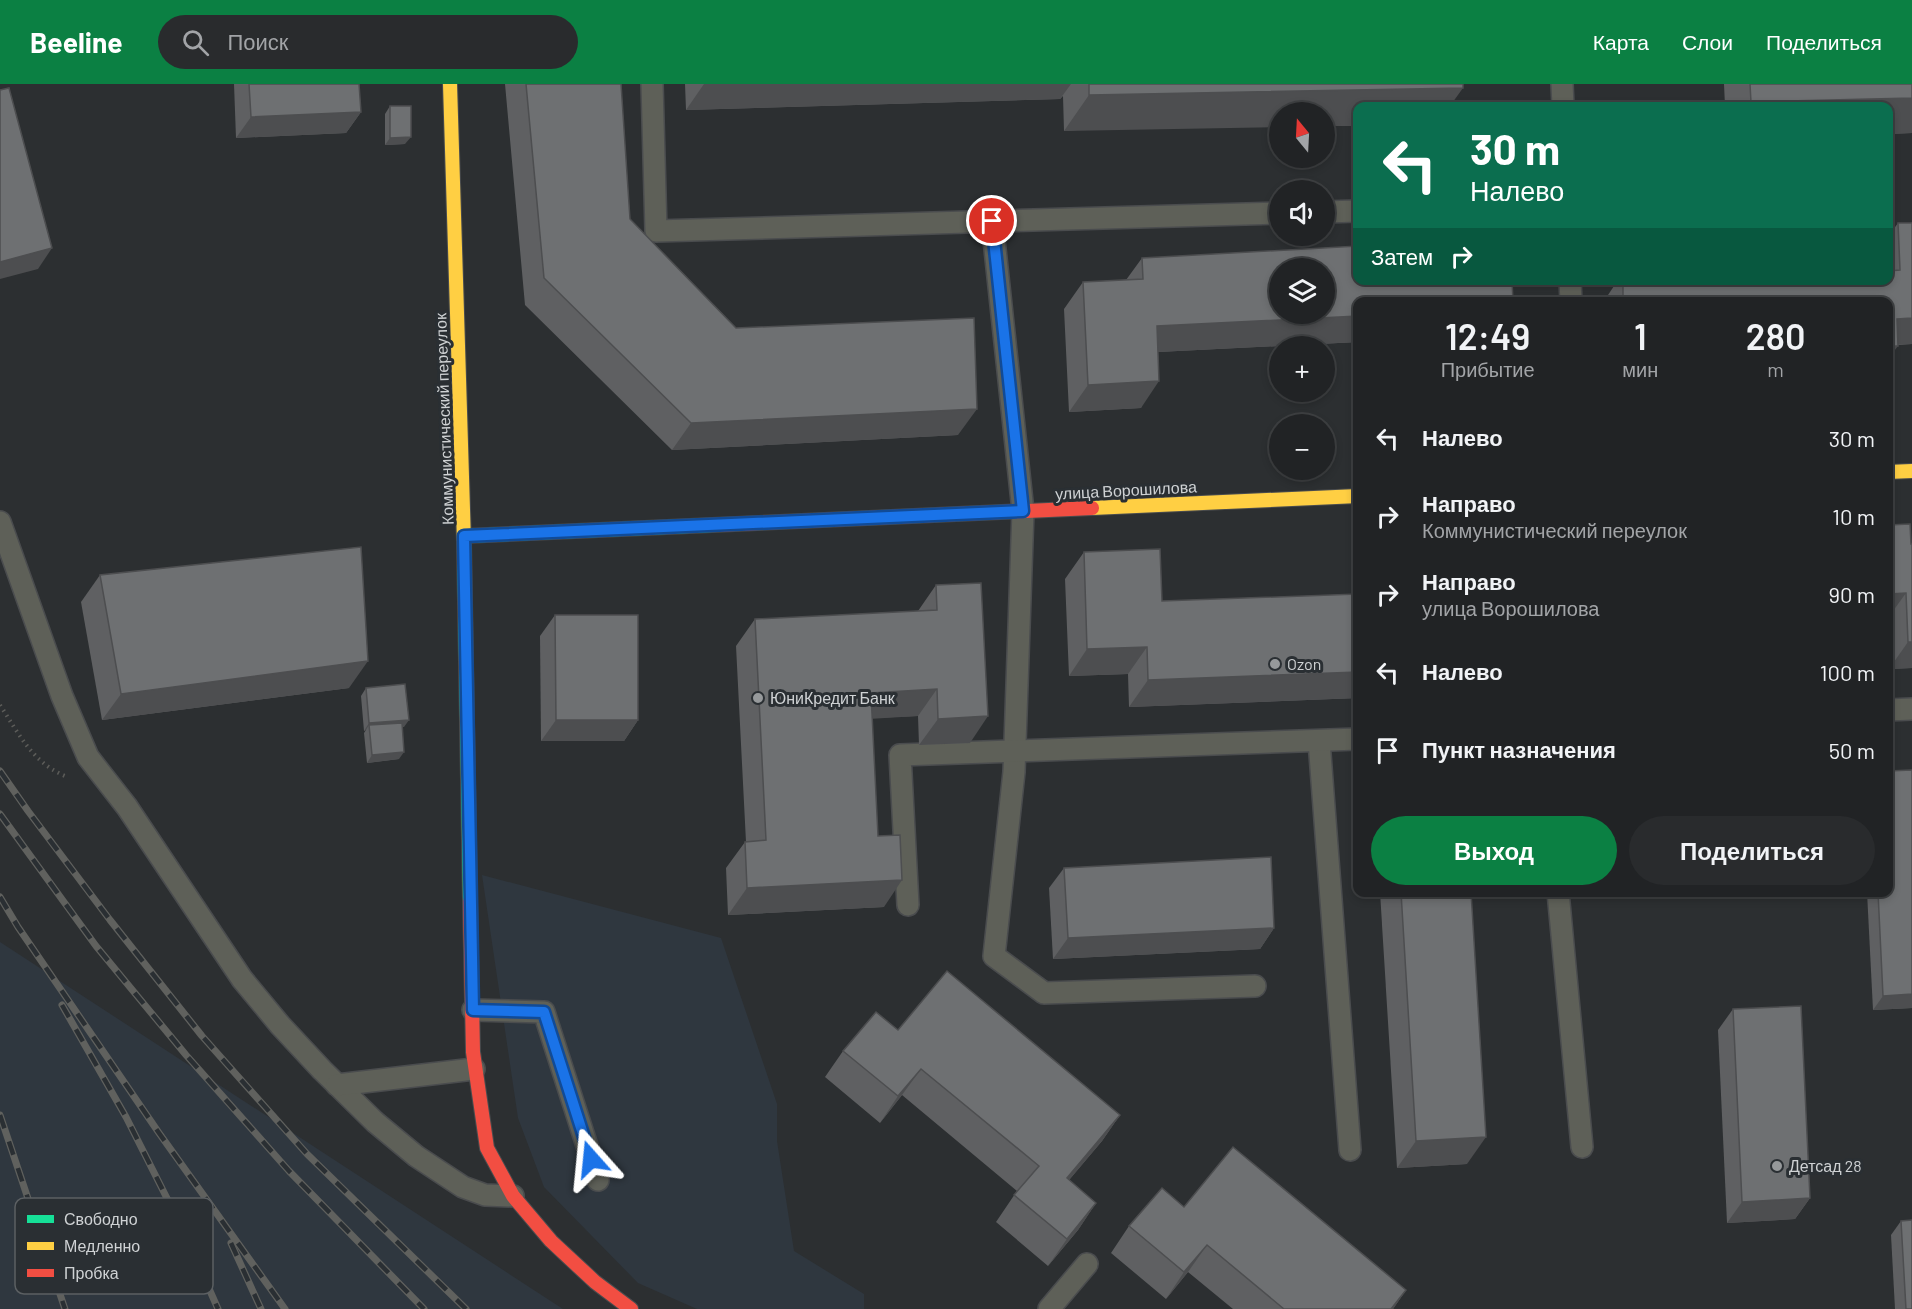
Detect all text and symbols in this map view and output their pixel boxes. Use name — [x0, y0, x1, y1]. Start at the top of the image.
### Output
search box — [158, 15, 578, 69]
text: Beeline — [30, 25, 122, 59]
icon: search — [179, 26, 212, 59]
text: Поиск — [227, 28, 288, 54]
text: Карта — [1593, 29, 1649, 54]
text: Слои — [1682, 29, 1733, 54]
text: Поделиться — [1766, 29, 1882, 54]
north arrow — [1269, 102, 1335, 168]
map controls — [1269, 102, 1335, 480]
text: 30 m — [1470, 123, 1560, 173]
icon: left — [1371, 126, 1449, 204]
text: Налево — [1470, 174, 1564, 206]
button: sound — [1269, 180, 1335, 246]
pin — [966, 195, 1017, 246]
icon: arrive — [975, 204, 1008, 237]
icon: right — [1445, 240, 1478, 273]
text: Затем — [1371, 243, 1433, 269]
button: layers — [1269, 258, 1335, 324]
street label: Коммунистический переулок — [430, 312, 457, 525]
text: 12:49 — [1445, 314, 1530, 357]
text: 1 — [1634, 314, 1647, 357]
text: 280 — [1746, 314, 1805, 357]
button: + — [1269, 336, 1335, 402]
text: Прибытие — [1441, 357, 1535, 381]
text: мин — [1622, 357, 1658, 381]
text: m — [1767, 357, 1784, 381]
button: − — [1269, 414, 1335, 480]
icon: left — [1371, 422, 1404, 455]
text: Налево — [1422, 424, 1503, 450]
text: 30 m — [1829, 425, 1875, 451]
street label: улица Ворошилова — [1055, 476, 1197, 503]
text: Направо — [1422, 490, 1516, 516]
icon: right — [1371, 500, 1404, 533]
text: 10 m — [1832, 503, 1875, 529]
text: Коммунистический переулок — [1422, 518, 1687, 542]
text: Направо — [1422, 568, 1516, 594]
icon: right — [1371, 578, 1404, 611]
text: 90 m — [1829, 581, 1875, 607]
text: улица Ворошилова — [1422, 596, 1599, 620]
place label: Ozon — [1287, 654, 1321, 673]
icon: left — [1371, 656, 1404, 689]
marker: Ozon — [1268, 657, 1282, 671]
text: Налево — [1422, 658, 1503, 684]
text: 100 m — [1820, 659, 1875, 685]
place label: ЮниКредит Банк — [770, 688, 896, 707]
marker: ЮниКредит Банк — [751, 691, 765, 705]
icon: arrive — [1371, 734, 1404, 767]
text: Пункт назначения — [1422, 736, 1616, 762]
text: 50 m — [1829, 737, 1875, 763]
button: Выход — [1371, 816, 1617, 885]
button: Поделиться — [1629, 816, 1875, 885]
position arrow — [559, 1127, 623, 1191]
place label: Детсад 28 — [1789, 1156, 1862, 1175]
marker: Детсад 28 — [1770, 1159, 1784, 1173]
legend — [15, 1198, 213, 1294]
text: Свободно — [64, 1209, 138, 1228]
text: Медленно — [64, 1236, 140, 1255]
text: Пробка — [64, 1263, 119, 1282]

